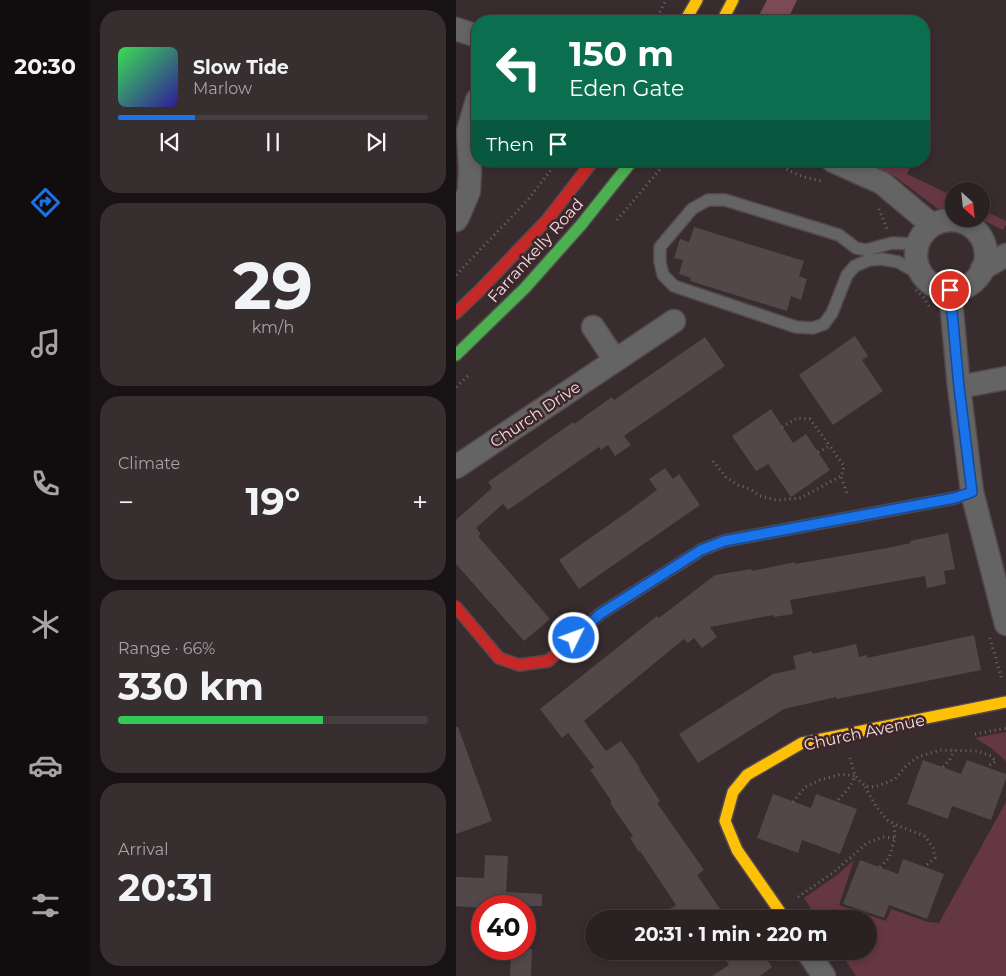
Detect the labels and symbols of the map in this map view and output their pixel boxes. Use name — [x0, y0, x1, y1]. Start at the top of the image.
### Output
north arrow — [945, 182, 990, 228]
street label: Farrankelly Road — [484, 194, 587, 306]
pin — [929, 269, 971, 311]
street label: Church Drive — [486, 377, 584, 452]
position arrow — [547, 611, 599, 663]
street label: Church Avenue — [802, 710, 926, 755]
speed limit sign: 40 — [471, 895, 536, 960]

